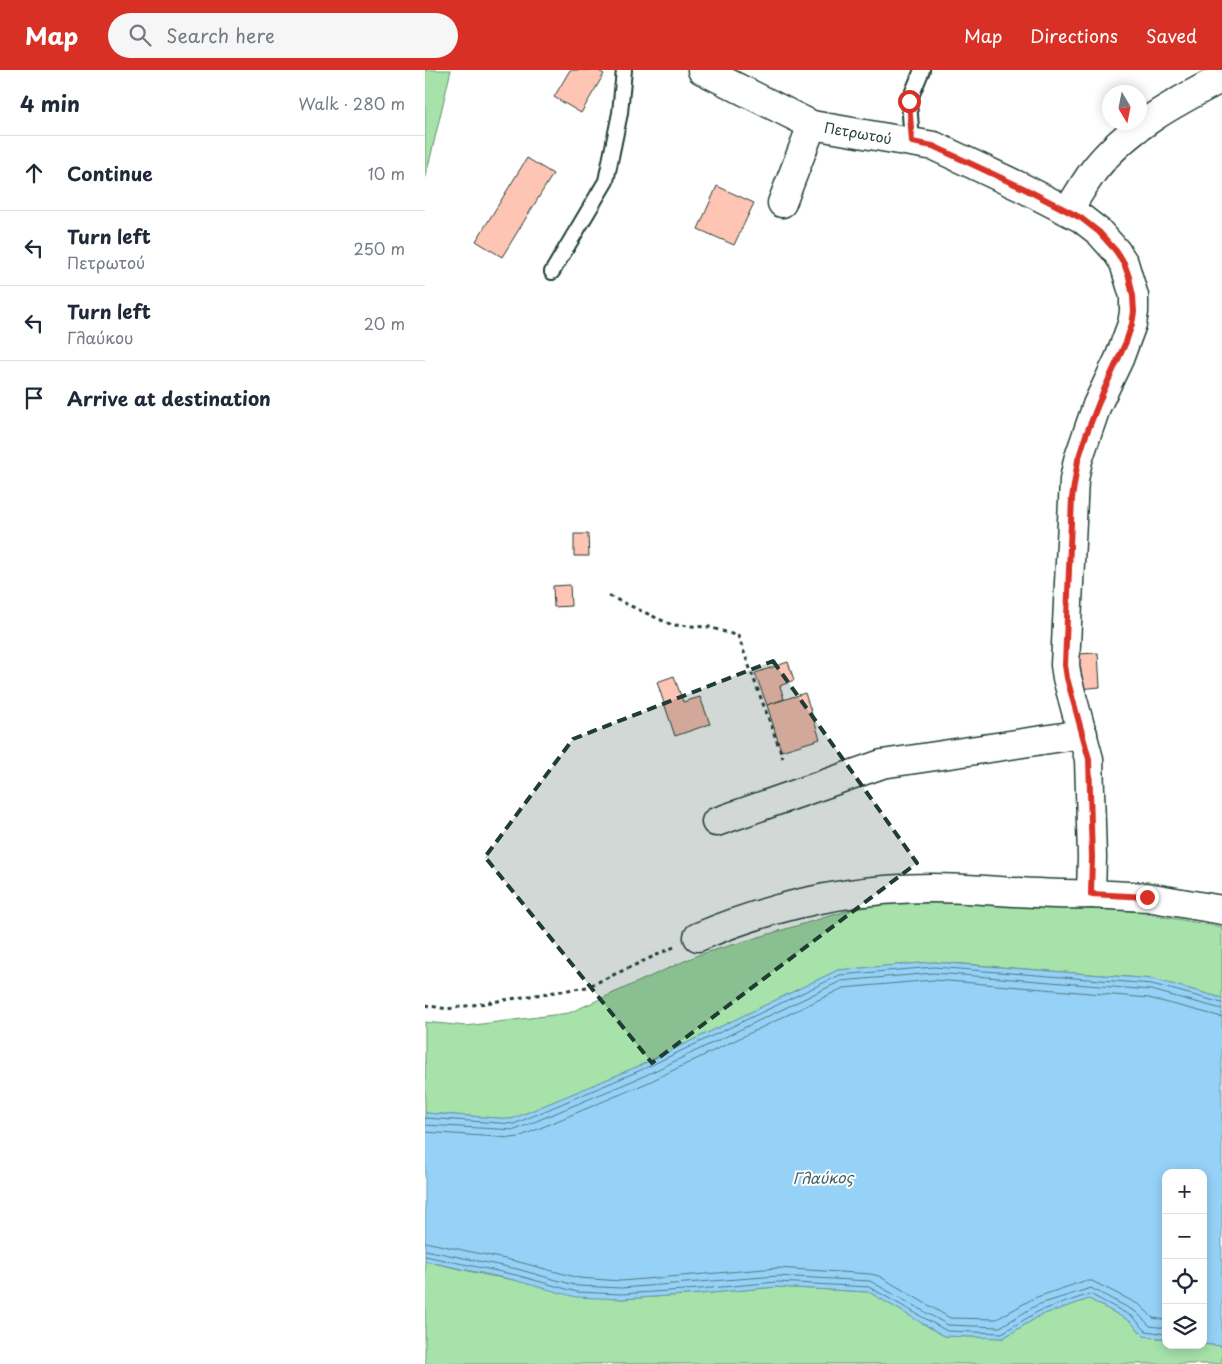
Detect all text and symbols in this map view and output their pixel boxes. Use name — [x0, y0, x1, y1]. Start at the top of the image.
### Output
search box — [108, 13, 458, 58]
text: Map — [25, 17, 78, 53]
icon: search — [126, 21, 154, 49]
text: Search here — [166, 21, 275, 49]
text: Map — [964, 22, 1002, 49]
text: Directions — [1030, 22, 1118, 49]
text: Saved — [1146, 22, 1197, 49]
north arrow — [1102, 85, 1147, 130]
text: 4 min — [20, 87, 80, 119]
route start — [898, 90, 921, 113]
text: Walk · 280 m — [298, 91, 405, 115]
street label: Πετρωτού — [823, 117, 893, 149]
icon: ahead — [20, 159, 48, 187]
text: Continue — [67, 159, 153, 187]
text: 10 m — [368, 161, 405, 185]
text: Turn left — [67, 222, 151, 250]
icon: left — [20, 234, 48, 262]
text: 250 m — [354, 236, 405, 260]
text: Πετρωτού — [67, 250, 145, 274]
text: Turn left — [67, 297, 151, 325]
icon: left — [20, 309, 48, 337]
text: 20 m — [364, 311, 405, 335]
text: Γλαύκου — [67, 325, 133, 349]
icon: arrive — [20, 384, 48, 412]
text: Arrive at destination — [67, 384, 271, 412]
route end — [1136, 886, 1159, 909]
water label: Γλαύκος — [792, 1165, 855, 1189]
map controls — [1162, 1169, 1207, 1349]
button: + — [1162, 1169, 1207, 1214]
button: − — [1162, 1214, 1207, 1259]
button: locate — [1162, 1259, 1207, 1304]
button: layers — [1162, 1304, 1207, 1349]

